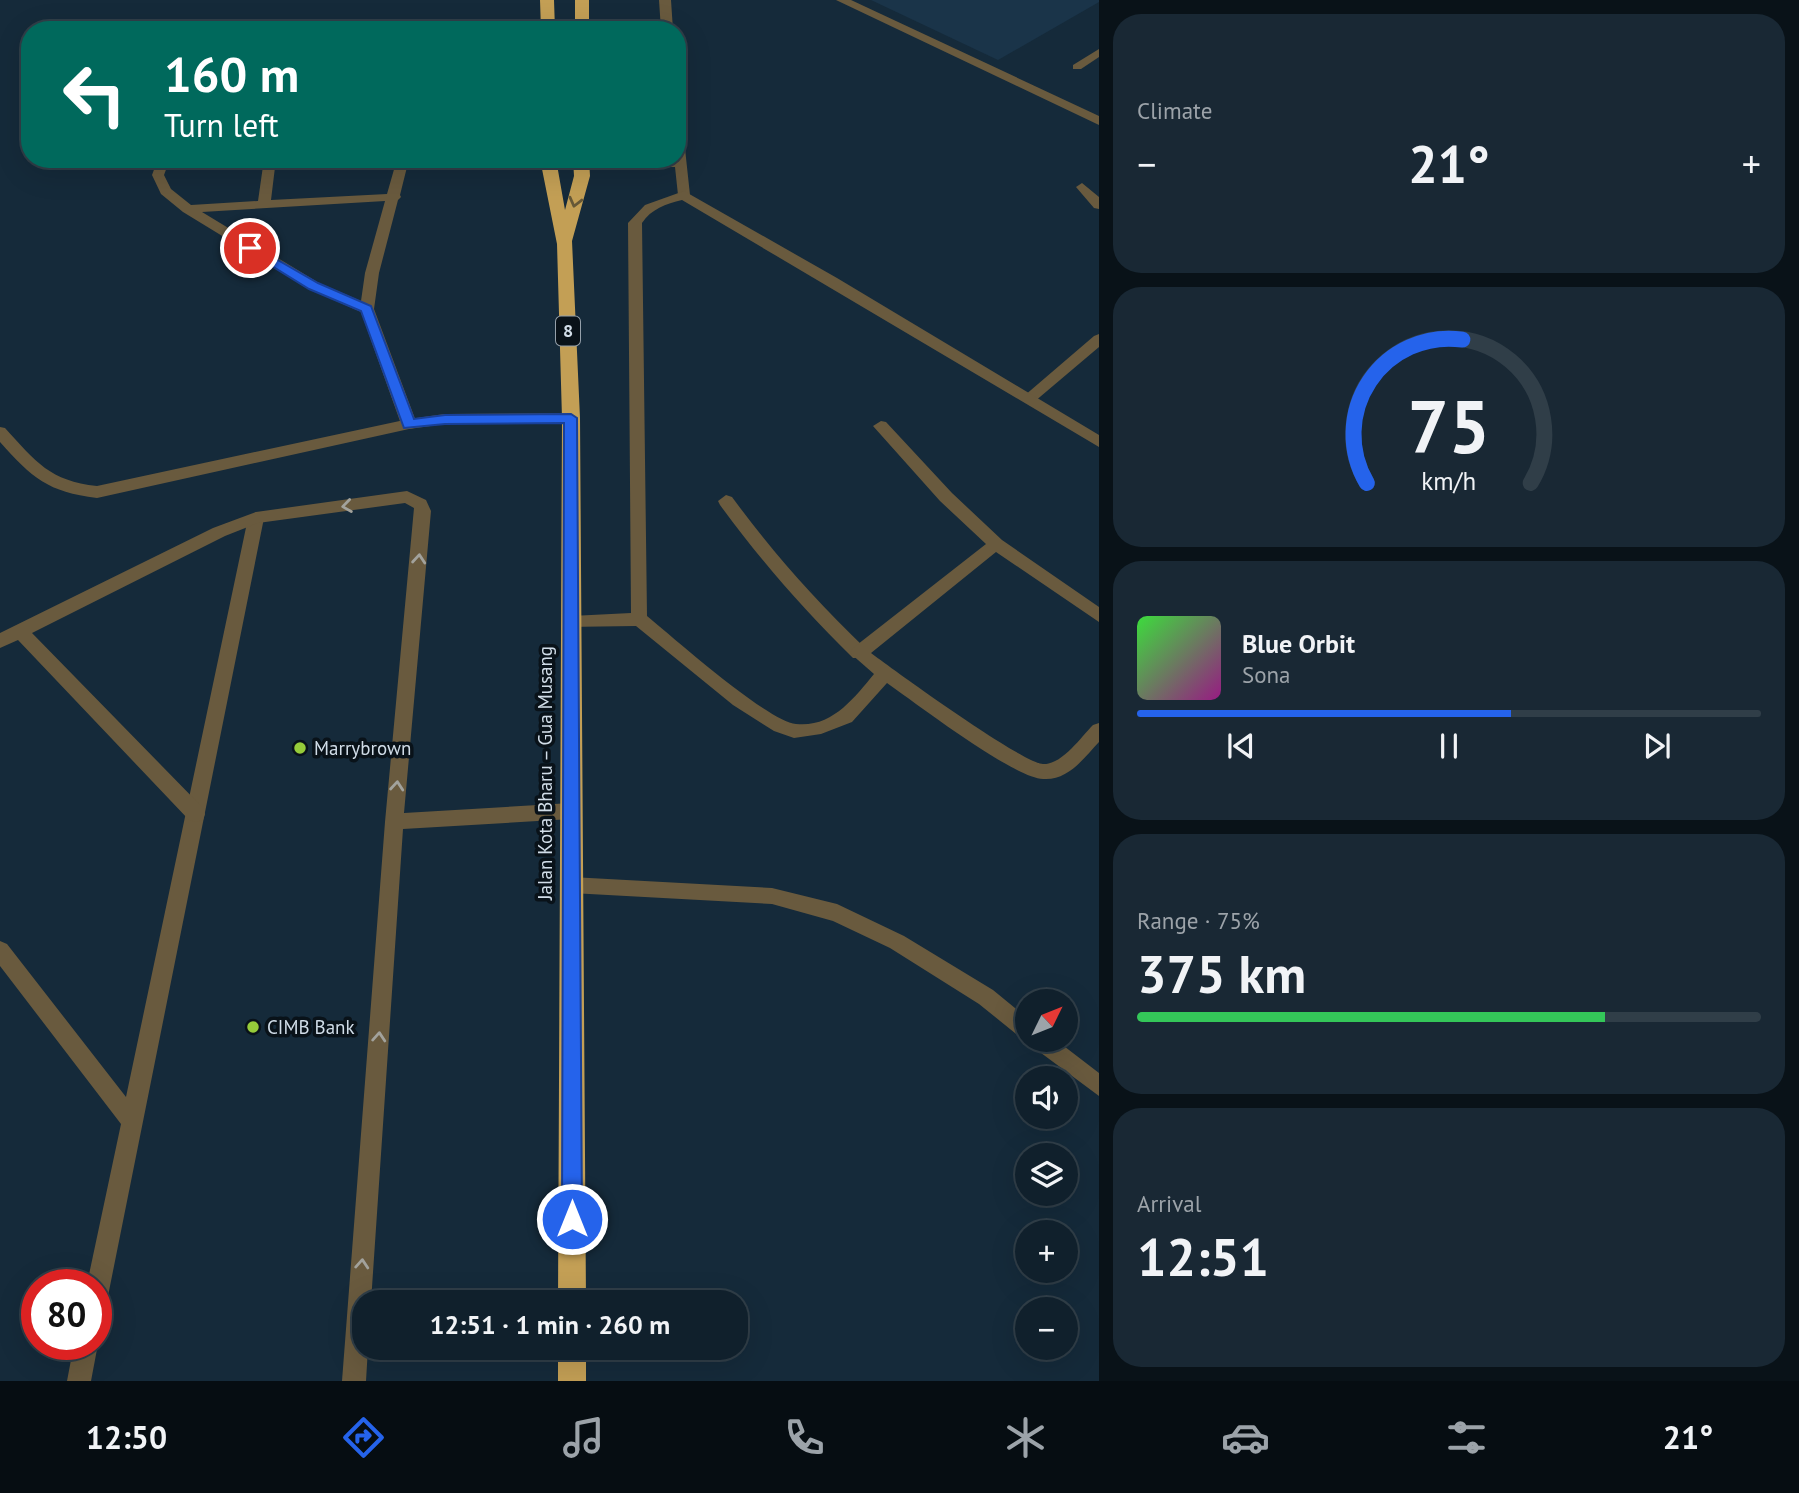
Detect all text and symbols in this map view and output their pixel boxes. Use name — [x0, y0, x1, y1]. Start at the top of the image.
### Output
text: 160 m — [164, 42, 299, 106]
icon: left — [49, 49, 140, 140]
text: Climate — [1137, 96, 1212, 125]
text: Turn left — [164, 104, 279, 146]
text: 21° — [1408, 130, 1490, 197]
text: − — [1137, 139, 1156, 188]
text: + — [1742, 139, 1761, 188]
one-way arrow — [569, 196, 584, 208]
pin — [220, 218, 280, 278]
icon: arrive — [231, 229, 269, 267]
road number: 8 — [556, 316, 580, 346]
text: 75 — [1408, 380, 1490, 474]
text: km/h — [1422, 465, 1476, 497]
one-way arrow — [341, 498, 353, 513]
one-way arrow — [411, 554, 426, 565]
text: Blue Orbit — [1242, 627, 1355, 660]
street label: Jalan Kota Bharu – Gua Musang — [533, 646, 557, 901]
text: Sona — [1242, 660, 1291, 689]
icon: previous — [1222, 727, 1260, 765]
icon: pause — [1430, 727, 1468, 765]
icon: next — [1638, 727, 1676, 765]
place label: Marrybrown — [314, 736, 411, 760]
marker: Marrybrown — [292, 740, 308, 756]
one-way arrow — [389, 780, 404, 791]
text: Range · 75% — [1137, 906, 1260, 935]
text: 375 km — [1137, 940, 1306, 1007]
north arrow — [1015, 989, 1078, 1052]
map controls — [1015, 989, 1078, 1360]
place label: CIMB Bank — [267, 1015, 355, 1039]
marker: CIMB Bank — [245, 1019, 261, 1035]
one-way arrow — [371, 1031, 386, 1042]
button: sound — [1015, 1066, 1078, 1129]
button: layers — [1015, 1143, 1078, 1206]
position arrow — [535, 1182, 609, 1256]
text: Arrival — [1137, 1189, 1201, 1218]
button: + — [1015, 1220, 1078, 1283]
text: 12:51 — [1137, 1223, 1269, 1290]
one-way arrow — [354, 1258, 369, 1269]
speed limit sign: 80 — [21, 1269, 112, 1360]
button: − — [1015, 1297, 1078, 1360]
text: 12:51 · 1 min · 260 m — [430, 1308, 670, 1341]
icon: directions — [339, 1413, 388, 1462]
icon: music — [559, 1413, 608, 1462]
icon: phone — [780, 1413, 829, 1462]
icon: climate — [1001, 1413, 1050, 1462]
icon: car — [1221, 1413, 1270, 1462]
icon: filters — [1442, 1413, 1491, 1462]
text: 12:50 — [86, 1416, 167, 1458]
text: 21° — [1663, 1416, 1713, 1458]

